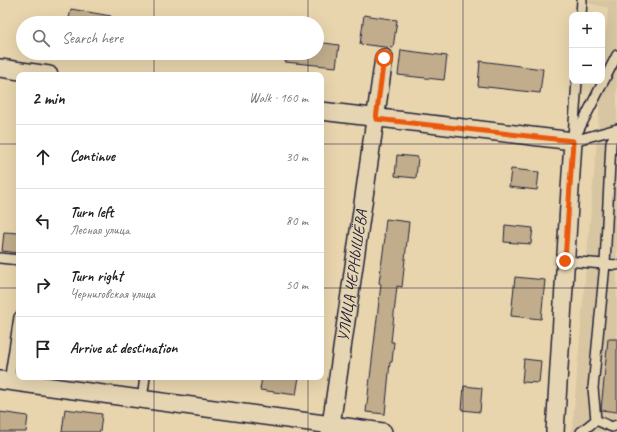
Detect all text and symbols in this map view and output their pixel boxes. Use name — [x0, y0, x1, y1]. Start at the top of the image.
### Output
map controls — [569, 12, 605, 84]
button: + — [569, 12, 605, 48]
search box — [16, 16, 324, 60]
icon: search — [30, 27, 52, 49]
text: Search here — [62, 29, 123, 48]
button: − — [569, 48, 605, 84]
route start — [375, 49, 393, 67]
text: 2 min — [32, 88, 65, 109]
text: Walk · 160 m — [249, 90, 308, 106]
icon: ahead — [32, 146, 54, 168]
text: Continue — [70, 147, 115, 166]
text: 30 m — [286, 149, 308, 165]
text: Turn left — [70, 203, 113, 222]
street label: УЛИЦА ЧЕРНЫШЁВА — [333, 208, 372, 343]
icon: left — [32, 210, 54, 232]
text: 80 m — [286, 213, 308, 229]
text: Лесная улица — [70, 222, 129, 238]
route end — [556, 252, 574, 270]
text: Turn right — [70, 267, 123, 286]
icon: right — [32, 274, 54, 296]
text: 50 m — [286, 277, 308, 293]
text: Черниговская улица — [70, 286, 155, 302]
icon: arrive — [32, 338, 54, 360]
text: Arrive at destination — [70, 339, 177, 358]

